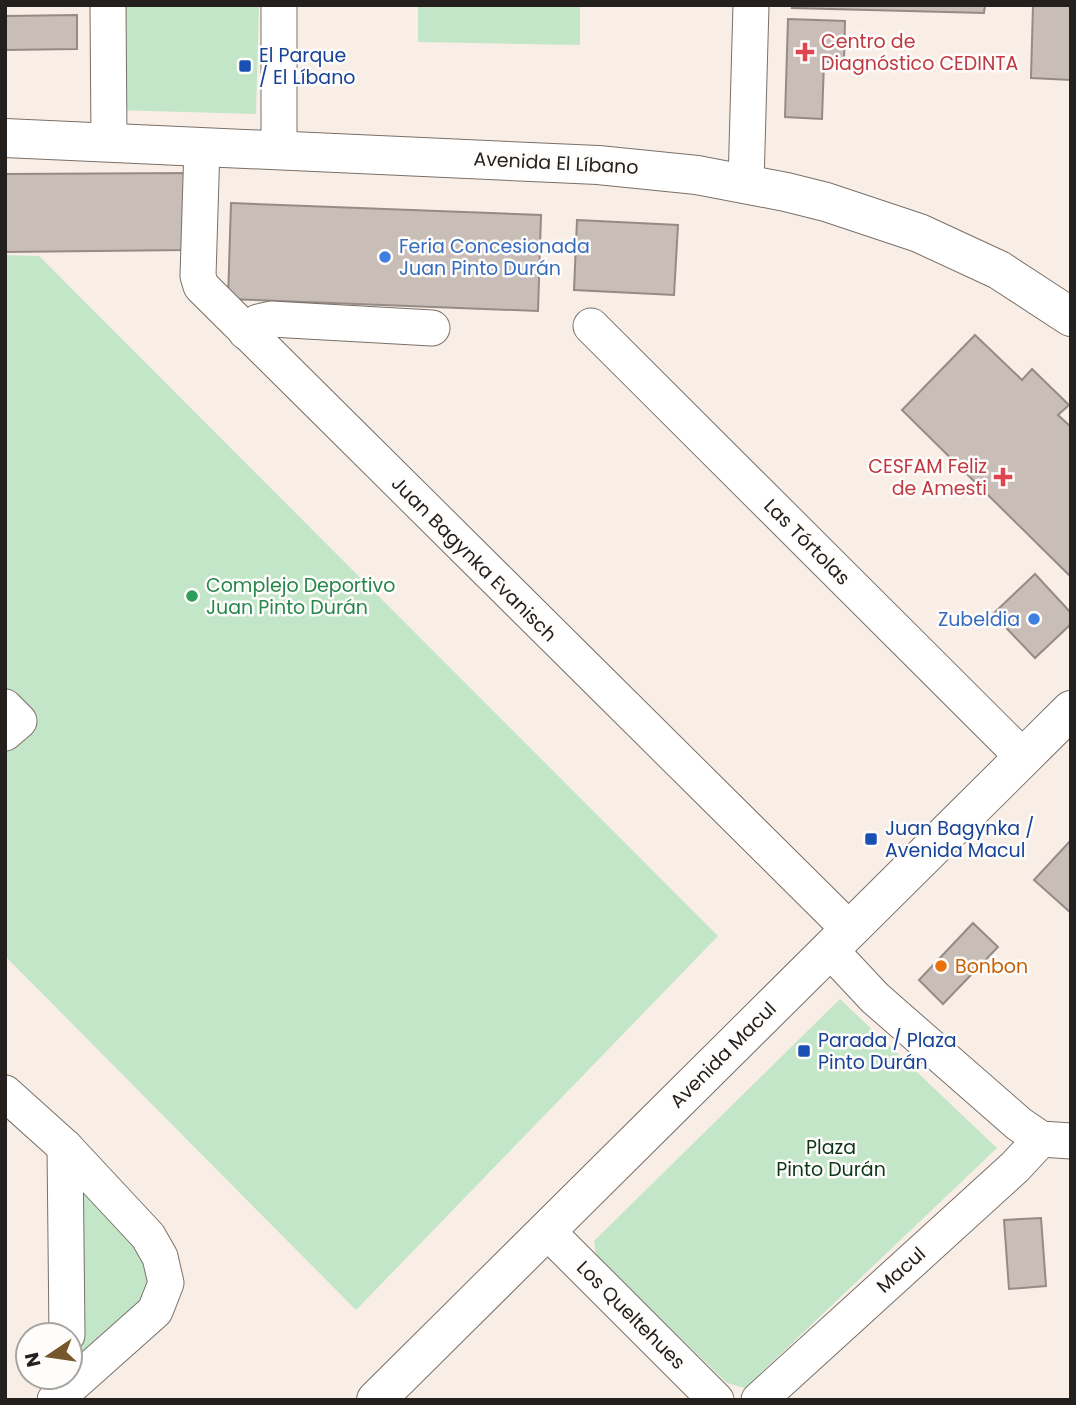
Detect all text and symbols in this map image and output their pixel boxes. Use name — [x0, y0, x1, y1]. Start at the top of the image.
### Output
place label: Centro de Diagnóstico CEDINTA — [821, 28, 1019, 77]
place label: El Parque / El Líbano — [259, 42, 356, 91]
marker: Centro de Diagnóstico CEDINTA — [795, 42, 815, 62]
marker: El Parque / El Líbano — [237, 58, 253, 74]
street label: Avenida El Líbano — [473, 145, 639, 181]
place label: Feria Concesionada Juan Pinto Durán — [399, 233, 590, 282]
marker: Feria Concesionada Juan Pinto Durán — [377, 249, 393, 265]
place label: CESFAM Feliz de Amesti — [868, 453, 987, 502]
marker: CESFAM Feliz de Amesti — [993, 467, 1013, 487]
street label: Juan Bagynka Evanisch — [385, 470, 563, 648]
street label: Las Tórtolas — [758, 493, 856, 591]
place label: Complejo Deportivo Juan Pinto Durán — [206, 572, 395, 621]
marker: Complejo Deportivo Juan Pinto Durán — [184, 588, 200, 604]
place label: Zubeldia — [938, 606, 1020, 633]
marker: Zubeldia — [1026, 611, 1042, 627]
place label: Juan Bagynka / Avenida Macul — [885, 815, 1034, 864]
marker: Juan Bagynka / Avenida Macul — [863, 831, 879, 847]
place label: Bonbon — [955, 953, 1028, 980]
marker: Bonbon — [933, 958, 949, 974]
street label: Avenida Macul — [664, 996, 782, 1114]
place label: Parada / Plaza Pinto Durán — [818, 1027, 957, 1076]
marker: Parada / Plaza Pinto Durán — [796, 1043, 812, 1059]
park label: Plaza Pinto Durán — [776, 1134, 886, 1183]
street label: Macul — [871, 1241, 931, 1299]
street label: Los Queltehues — [571, 1255, 691, 1375]
north arrow — [14, 1321, 84, 1391]
text: N — [18, 1350, 48, 1370]

